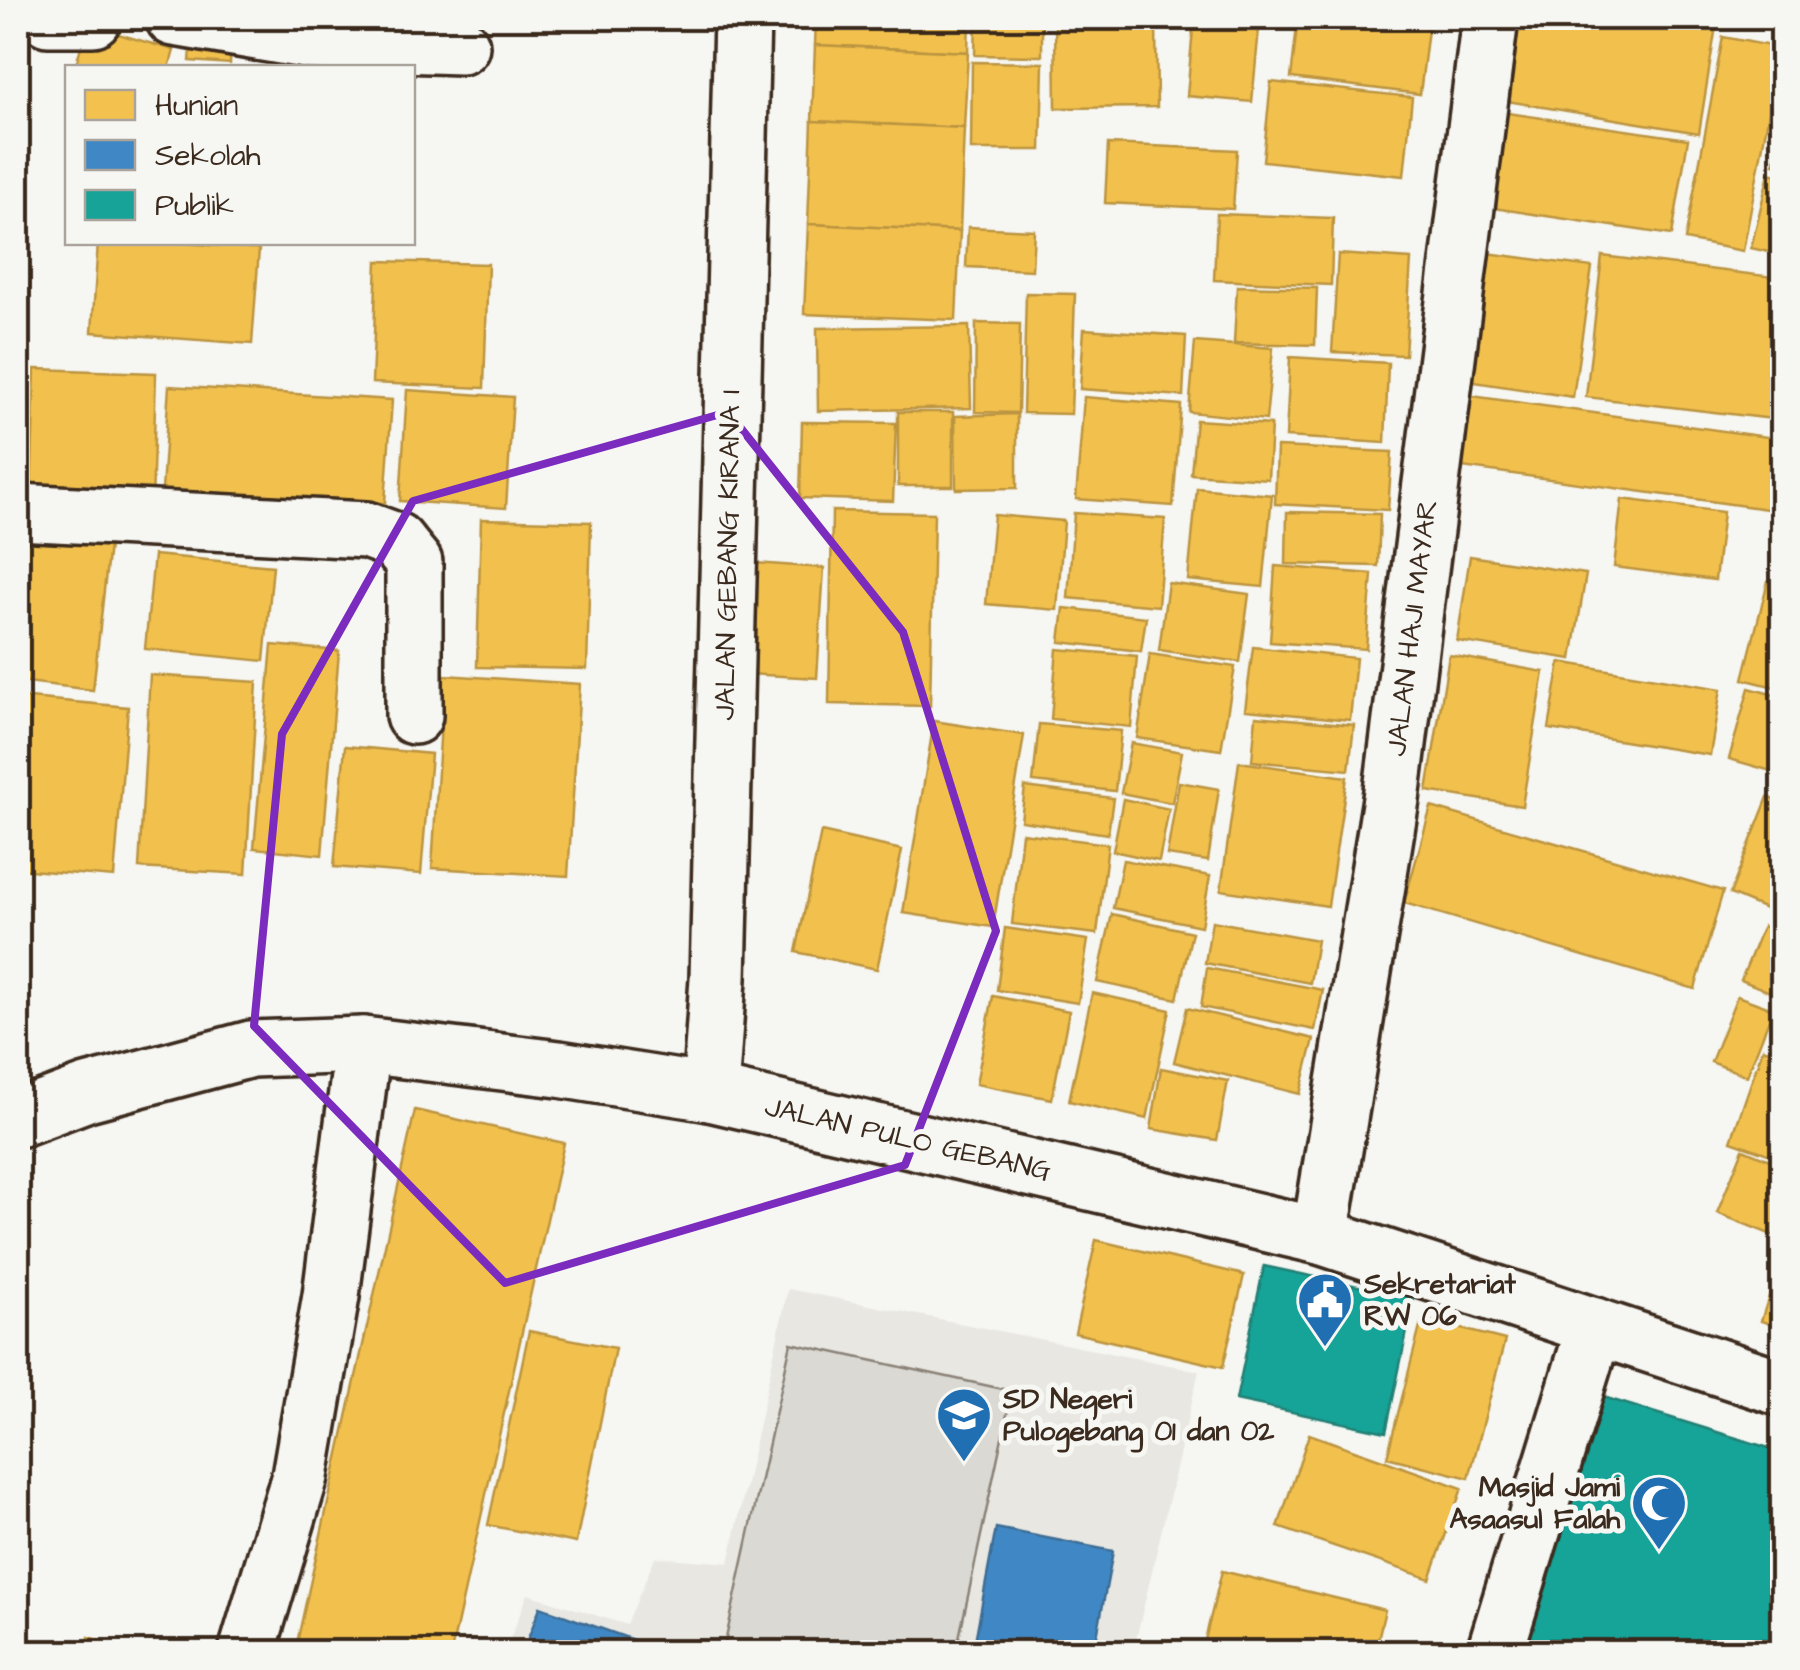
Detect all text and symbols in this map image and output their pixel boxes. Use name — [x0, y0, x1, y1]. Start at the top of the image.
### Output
legend — [65, 65, 415, 245]
text: Hunian — [155, 85, 238, 127]
text: Sekolah — [155, 135, 261, 177]
text: Publik — [155, 185, 234, 227]
street label: JALAN GEBANG KIRANA I — [706, 389, 750, 721]
street label: JALAN HAJI MAYAR — [1377, 498, 1447, 758]
street label: JALAN PULO GEBANG — [761, 1087, 1055, 1191]
place label: Sekretariat RW 06 — [1363, 1265, 1516, 1336]
public building icon: Sekretariat RW 06 — [1295, 1270, 1355, 1349]
place label: SD Negeri Pulogebang 01 dan 02 — [1002, 1380, 1275, 1453]
school or university icon: SD Negeri Pulogebang 01 dan 02 — [934, 1385, 994, 1464]
place label: Masjid Jami Asaasul Falah — [1449, 1468, 1621, 1539]
mosque icon: Masjid Jami Asaasul Falah — [1629, 1473, 1689, 1552]

